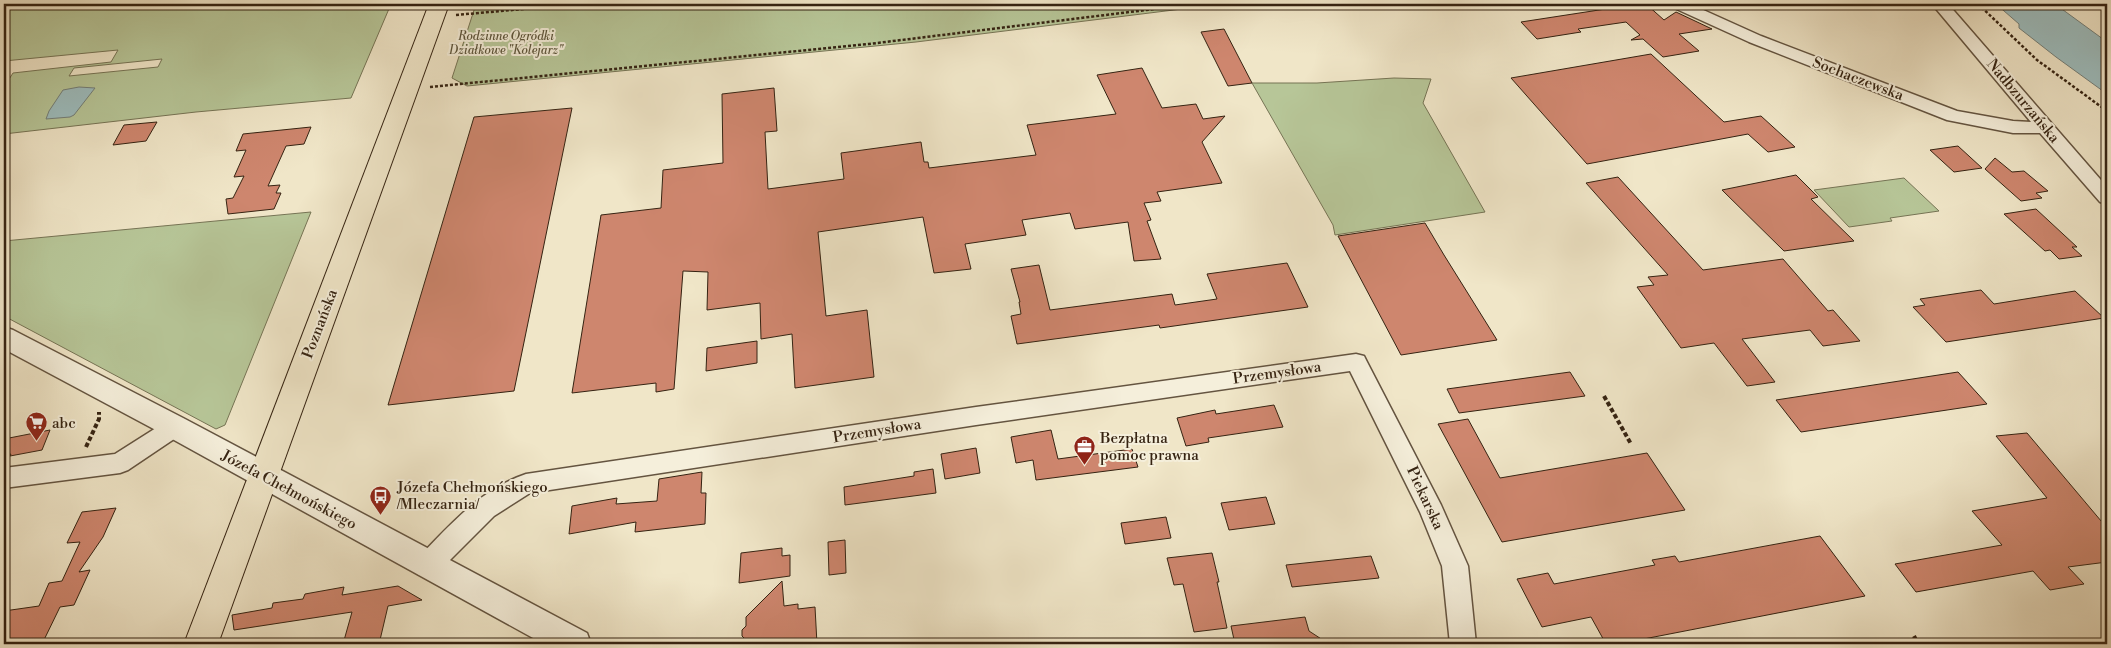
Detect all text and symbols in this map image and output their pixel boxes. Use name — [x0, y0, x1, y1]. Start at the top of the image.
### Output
park label: Rodzinne Ogródki Działkowe "Kolejarz" — [448, 29, 564, 58]
street label: Sochaczewska — [1810, 53, 1907, 105]
street label: Nadbzurzańska — [1982, 55, 2064, 147]
street label: Poznańska — [298, 286, 342, 361]
street label: Przemysłowa — [1232, 357, 1323, 389]
supermarket icon: abc — [24, 411, 48, 442]
place label: abc — [52, 414, 76, 433]
street label: Przemysłowa — [832, 415, 923, 447]
place label: Bezpłatna pomoc prawna — [1099, 429, 1199, 465]
office icon: Bezpłatna pomoc prawna — [1072, 435, 1096, 466]
street label: Józefa Chełmońskiego — [217, 446, 360, 534]
street label: Piekarska — [1402, 463, 1448, 533]
place label: Józefa Chełmońskiego /Mleczarnia/ — [396, 478, 548, 514]
bus stop icon: Józefa Chełmońskiego /Mleczarnia/ — [369, 484, 393, 515]

